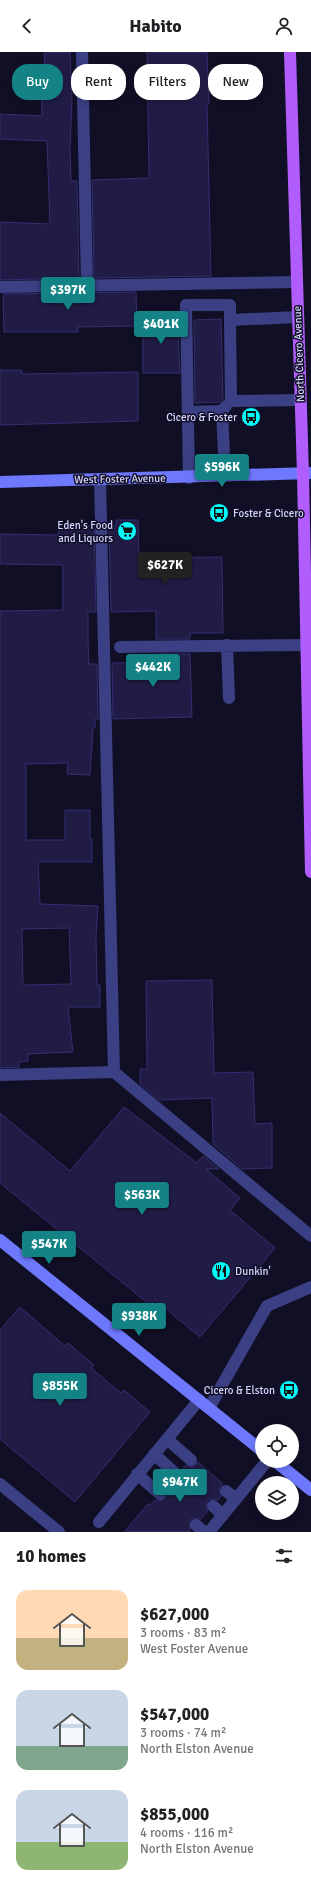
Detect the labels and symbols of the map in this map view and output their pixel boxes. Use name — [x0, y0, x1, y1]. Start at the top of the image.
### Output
pin: $397K — [40, 277, 96, 311]
street label: North Cicero Avenue — [291, 306, 307, 402]
pin: $401K — [133, 311, 189, 345]
bus stop icon: Cicero & Foster — [240, 406, 262, 428]
place label: Cicero & Foster — [166, 411, 237, 424]
pin: $596K — [194, 454, 250, 488]
street label: West Foster Avenue — [74, 472, 166, 486]
bus stop icon: Foster & Cicero — [208, 502, 230, 524]
place label: Foster & Cicero — [233, 507, 304, 520]
place label: Eden's Food and Liquors — [57, 519, 113, 545]
supermarket icon: Eden's Food and Liquors — [116, 520, 138, 542]
pin: $627K — [137, 552, 193, 586]
pin: $442K — [125, 654, 181, 688]
pin: $563K — [114, 1182, 170, 1216]
pin: $547K — [21, 1231, 77, 1265]
restaurant icon: Dunkin' — [210, 1260, 232, 1282]
place label: Dunkin' — [235, 1265, 271, 1278]
pin: $938K — [111, 1303, 167, 1337]
pin: $855K — [32, 1373, 88, 1407]
bus stop icon: Cicero & Elston — [278, 1379, 300, 1401]
place label: Cicero & Elston — [204, 1384, 275, 1397]
pin: $947K — [152, 1469, 208, 1503]

